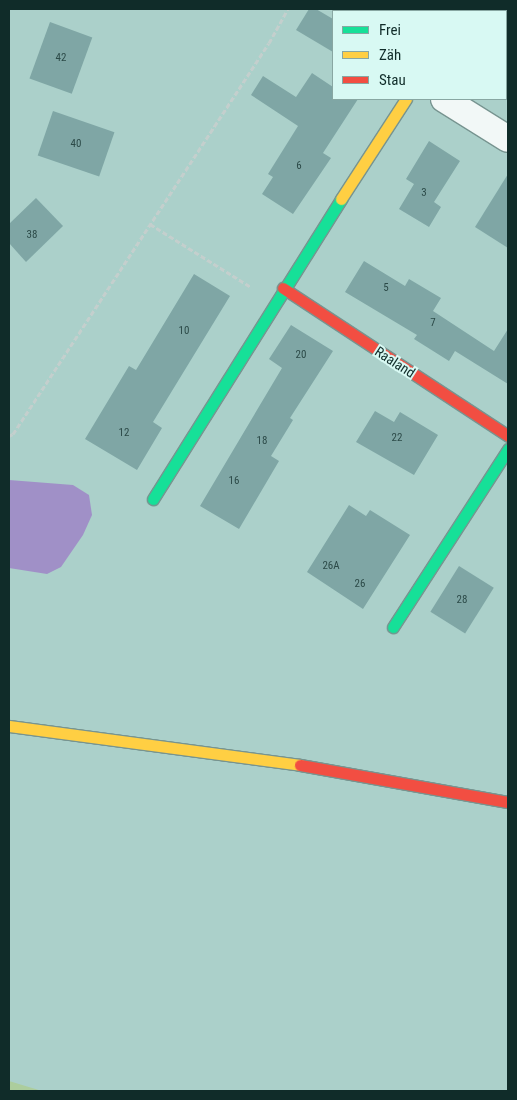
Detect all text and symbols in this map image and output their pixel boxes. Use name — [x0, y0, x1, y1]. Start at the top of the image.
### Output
legend — [332, 10, 507, 100]
text: Frei — [379, 21, 401, 39]
text: Zäh — [379, 46, 401, 64]
house number: 42 — [56, 51, 66, 65]
text: Stau — [379, 71, 406, 89]
house number: 40 — [71, 137, 81, 151]
house number: 6 — [296, 159, 302, 173]
house number: 3 — [421, 186, 427, 200]
house number: 38 — [27, 228, 37, 242]
house number: 5 — [383, 281, 389, 295]
house number: 7 — [430, 316, 436, 330]
house number: 10 — [179, 324, 189, 338]
street label: Raaland — [372, 343, 418, 381]
house number: 20 — [296, 348, 306, 362]
house number: 12 — [119, 426, 129, 440]
house number: 22 — [392, 431, 402, 445]
house number: 18 — [257, 434, 267, 448]
house number: 16 — [229, 474, 239, 488]
house number: 26A — [322, 559, 340, 573]
house number: 26 — [355, 577, 365, 591]
house number: 28 — [457, 593, 467, 607]

